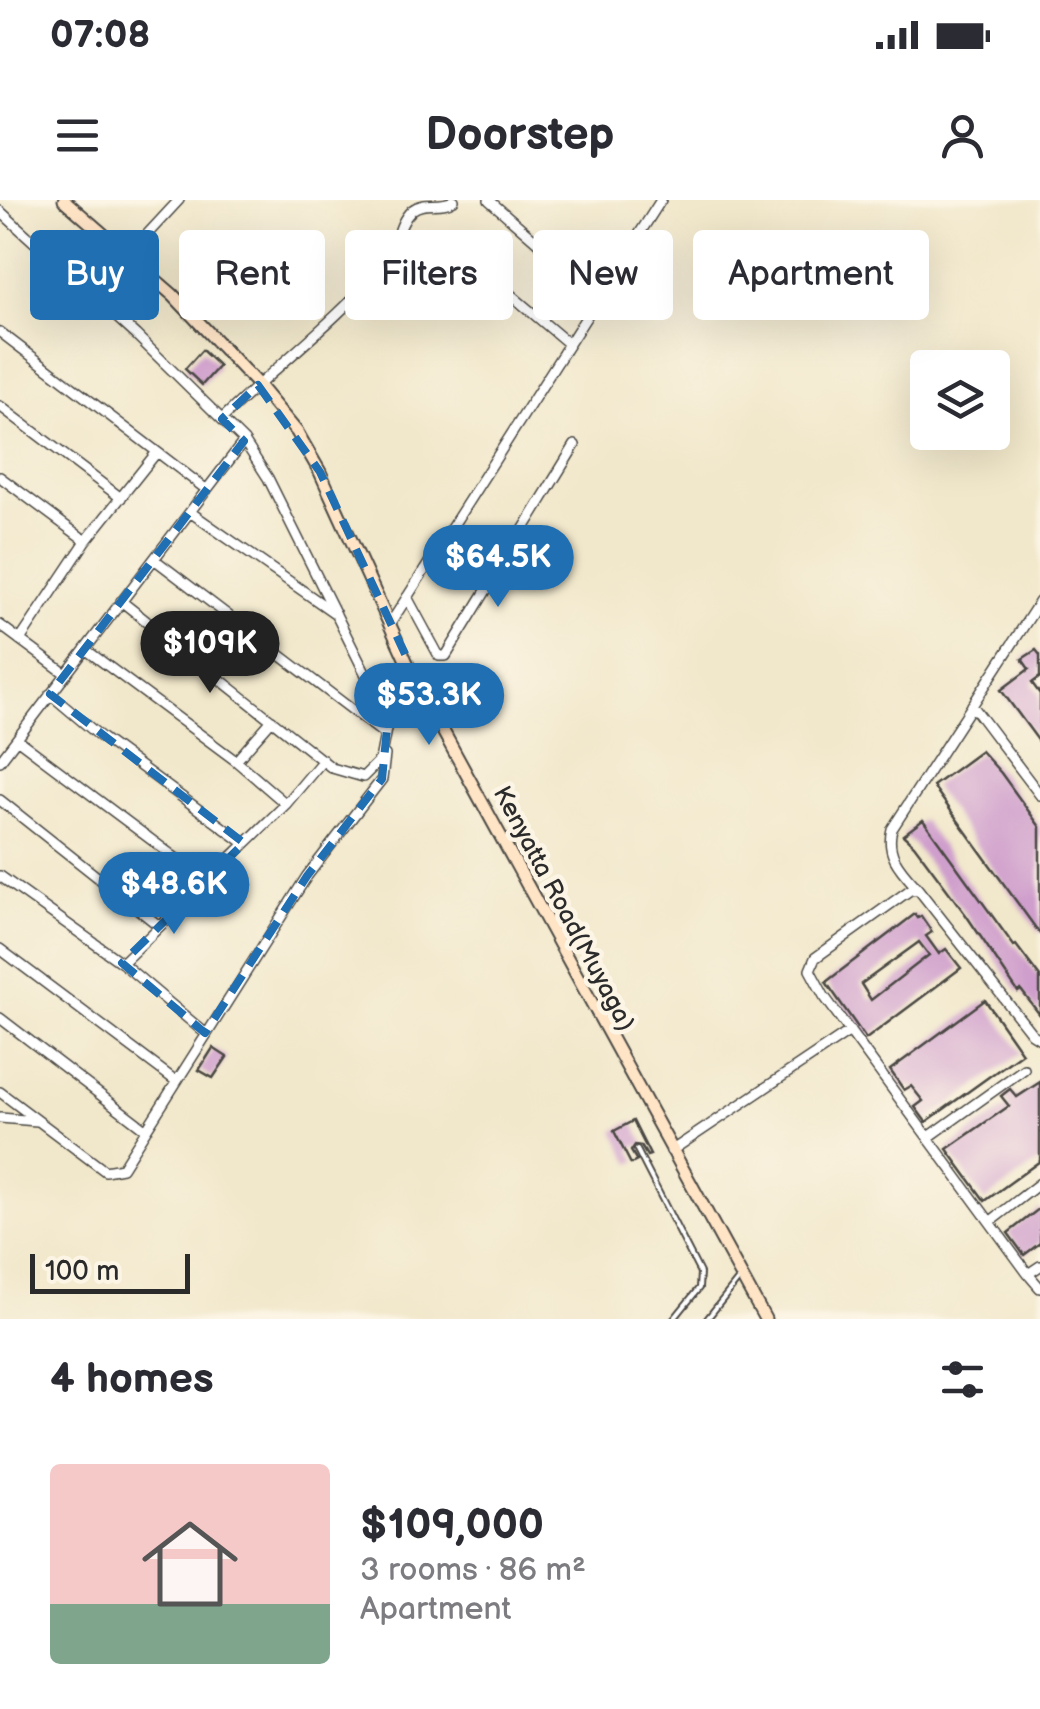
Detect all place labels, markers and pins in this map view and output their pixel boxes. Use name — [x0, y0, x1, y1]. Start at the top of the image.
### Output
pin: $64.5K — [417, 525, 579, 610]
pin: $109K — [140, 611, 280, 696]
pin: $53.3K — [348, 663, 510, 748]
pin: $48.6K — [93, 852, 255, 937]

